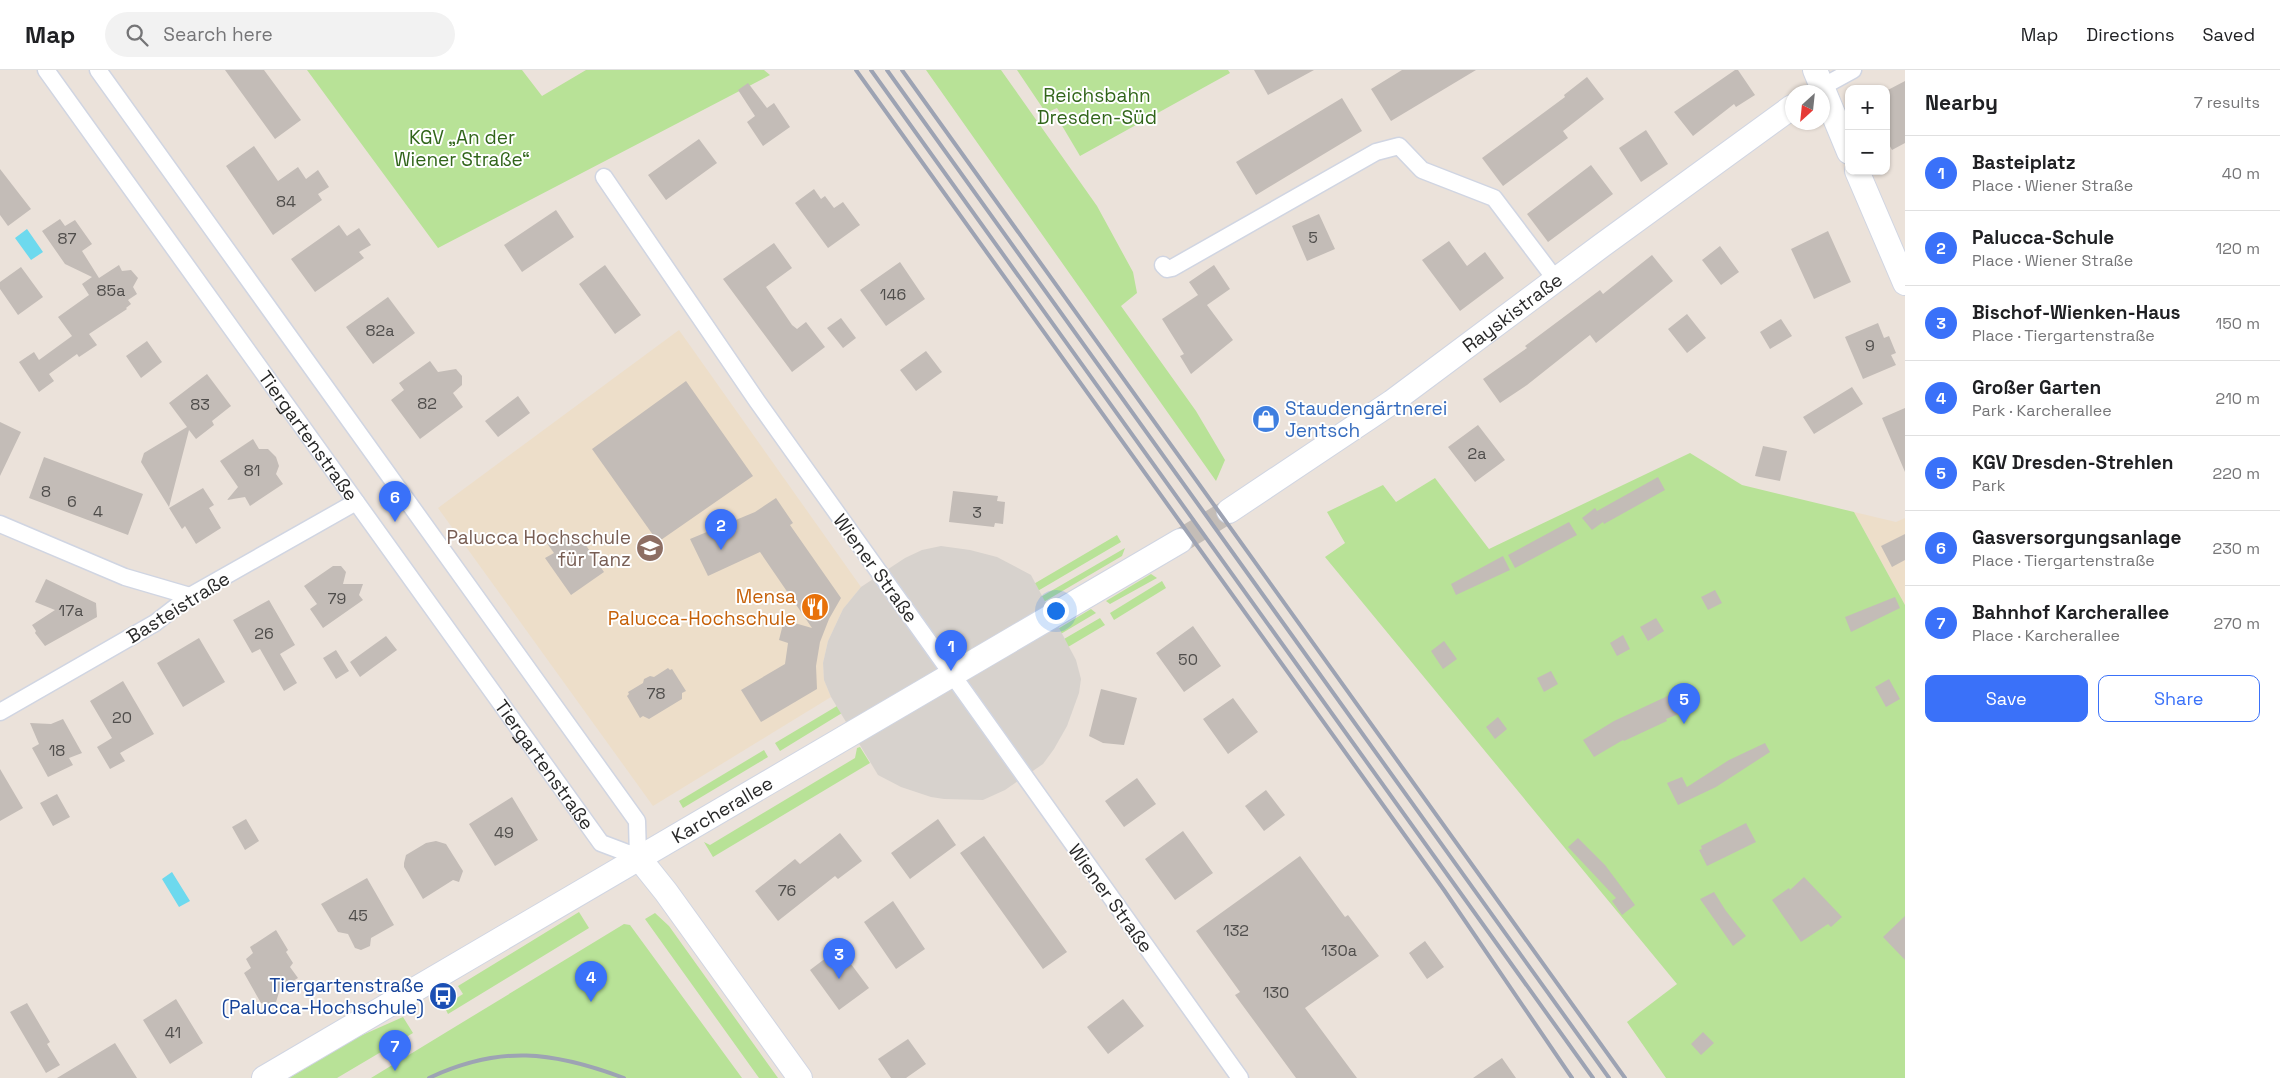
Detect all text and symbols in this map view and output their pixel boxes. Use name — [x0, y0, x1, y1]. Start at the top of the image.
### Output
search box — [105, 12, 455, 57]
text: Map — [25, 19, 75, 50]
icon: search — [123, 21, 151, 49]
text: Search here — [163, 22, 273, 47]
text: Map — [2021, 23, 2058, 46]
text: Directions — [2086, 23, 2175, 46]
text: Saved — [2203, 23, 2255, 46]
park label: Reichsbahn Dresden-Süd — [1037, 83, 1157, 130]
north arrow — [1785, 85, 1830, 130]
map controls — [1845, 85, 1890, 175]
button: + — [1845, 85, 1890, 130]
text: Nearby — [1925, 89, 1998, 116]
text: 7 results — [2194, 92, 2260, 113]
park label: KGV „An der Wiener Straße“ — [394, 125, 530, 172]
button: − — [1845, 130, 1890, 175]
text: Basteiplatz — [1972, 150, 2076, 175]
text: 1 — [1937, 163, 1945, 184]
text: 40 m — [2222, 163, 2260, 184]
text: Place · Wiener Straße — [1972, 175, 2133, 196]
house number: 84 — [276, 191, 296, 212]
text: Palucca-Schule — [1972, 225, 2114, 250]
house number: 5 — [1308, 227, 1318, 248]
house number: 87 — [58, 228, 76, 249]
text: 2 — [1936, 238, 1946, 259]
text: 120 m — [2216, 238, 2260, 259]
text: Place · Wiener Straße — [1972, 250, 2133, 271]
street label: Rayskistraße — [1457, 267, 1567, 358]
house number: 85a — [97, 280, 125, 301]
house number: 146 — [880, 284, 906, 305]
text: Bischof-Wienken-Haus — [1972, 300, 2181, 325]
text: 3 — [1936, 313, 1946, 334]
text: 150 m — [2216, 313, 2260, 334]
house number: 82a — [366, 320, 394, 341]
text: Place · Tiergartenstraße — [1972, 325, 2155, 346]
house number: 9 — [1865, 335, 1875, 356]
street label: Tiergartenstraße — [253, 366, 363, 506]
text: Großer Garten — [1972, 375, 2101, 400]
text: 4 — [1936, 388, 1946, 409]
text: 210 m — [2216, 388, 2260, 409]
house number: 82 — [417, 393, 437, 414]
house number: 83 — [190, 394, 210, 415]
place label: Staudengärtnerei Jentsch — [1285, 396, 1447, 443]
text: Park · Karcherallee — [1972, 400, 2112, 421]
shop icon: Staudengärtnerei Jentsch — [1251, 404, 1281, 434]
house number: 2a — [1468, 443, 1486, 464]
text: KGV Dresden-Strehlen — [1972, 450, 2173, 475]
house number: 81 — [244, 460, 260, 481]
text: 5 — [1936, 463, 1946, 484]
text: 220 m — [2213, 463, 2260, 484]
text: Park — [1972, 475, 2005, 496]
house number: 8 — [41, 481, 51, 502]
pin: 6 — [379, 481, 411, 522]
house number: 6 — [67, 491, 77, 512]
house number: 4 — [93, 501, 103, 522]
house number: 3 — [972, 502, 982, 523]
pin: 2 — [705, 509, 737, 550]
street label: Wiener Straße — [828, 509, 924, 628]
place label: Palucca Hochschule für Tanz — [446, 525, 631, 572]
text: Gasversorgungsanlage — [1972, 525, 2181, 550]
school or university icon: Palucca Hochschule für Tanz — [635, 533, 665, 563]
text: 6 — [1936, 538, 1946, 559]
text: 230 m — [2213, 538, 2260, 559]
text: Place · Tiergartenstraße — [1972, 550, 2155, 571]
street label: Basteistraße — [122, 566, 234, 649]
place label: Mensa Palucca-Hochschule — [608, 584, 796, 631]
house number: 79 — [328, 588, 346, 609]
restaurant icon: Mensa Palucca-Hochschule — [800, 592, 830, 622]
your location — [1043, 598, 1069, 624]
house number: 17a — [59, 600, 83, 621]
text: Bahnhof Karcherallee — [1972, 600, 2169, 625]
text: 7 — [1937, 613, 1945, 634]
text: 270 m — [2213, 613, 2260, 634]
house number: 26 — [254, 623, 274, 644]
text: Place · Karcherallee — [1972, 625, 2120, 646]
pin: 1 — [935, 630, 967, 671]
house number: 50 — [1178, 649, 1198, 670]
button: Save — [1925, 675, 2088, 722]
button: Share — [2098, 675, 2260, 722]
house number: 78 — [647, 683, 666, 704]
pin: 5 — [1668, 683, 1700, 724]
street label: Tiergartenstraße — [489, 695, 600, 835]
house number: 20 — [112, 707, 132, 728]
house number: 18 — [49, 740, 65, 761]
street label: Karcherallee — [667, 770, 778, 849]
house number: 49 — [494, 822, 514, 843]
street label: Wiener Straße — [1063, 839, 1159, 958]
house number: 76 — [778, 880, 796, 901]
house number: 45 — [348, 905, 368, 926]
house number: 132 — [1223, 920, 1249, 941]
pin: 3 — [823, 938, 855, 979]
house number: 130a — [1321, 940, 1357, 961]
pin: 4 — [575, 961, 607, 1002]
place label: Tiergartenstraße (Palucca-Hochschule) — [222, 973, 424, 1020]
bus stop icon: Tiergartenstraße (Palucca-Hochschule) — [428, 981, 458, 1011]
house number: 130 — [1263, 982, 1289, 1003]
house number: 41 — [165, 1022, 181, 1043]
pin: 7 — [379, 1030, 411, 1071]

